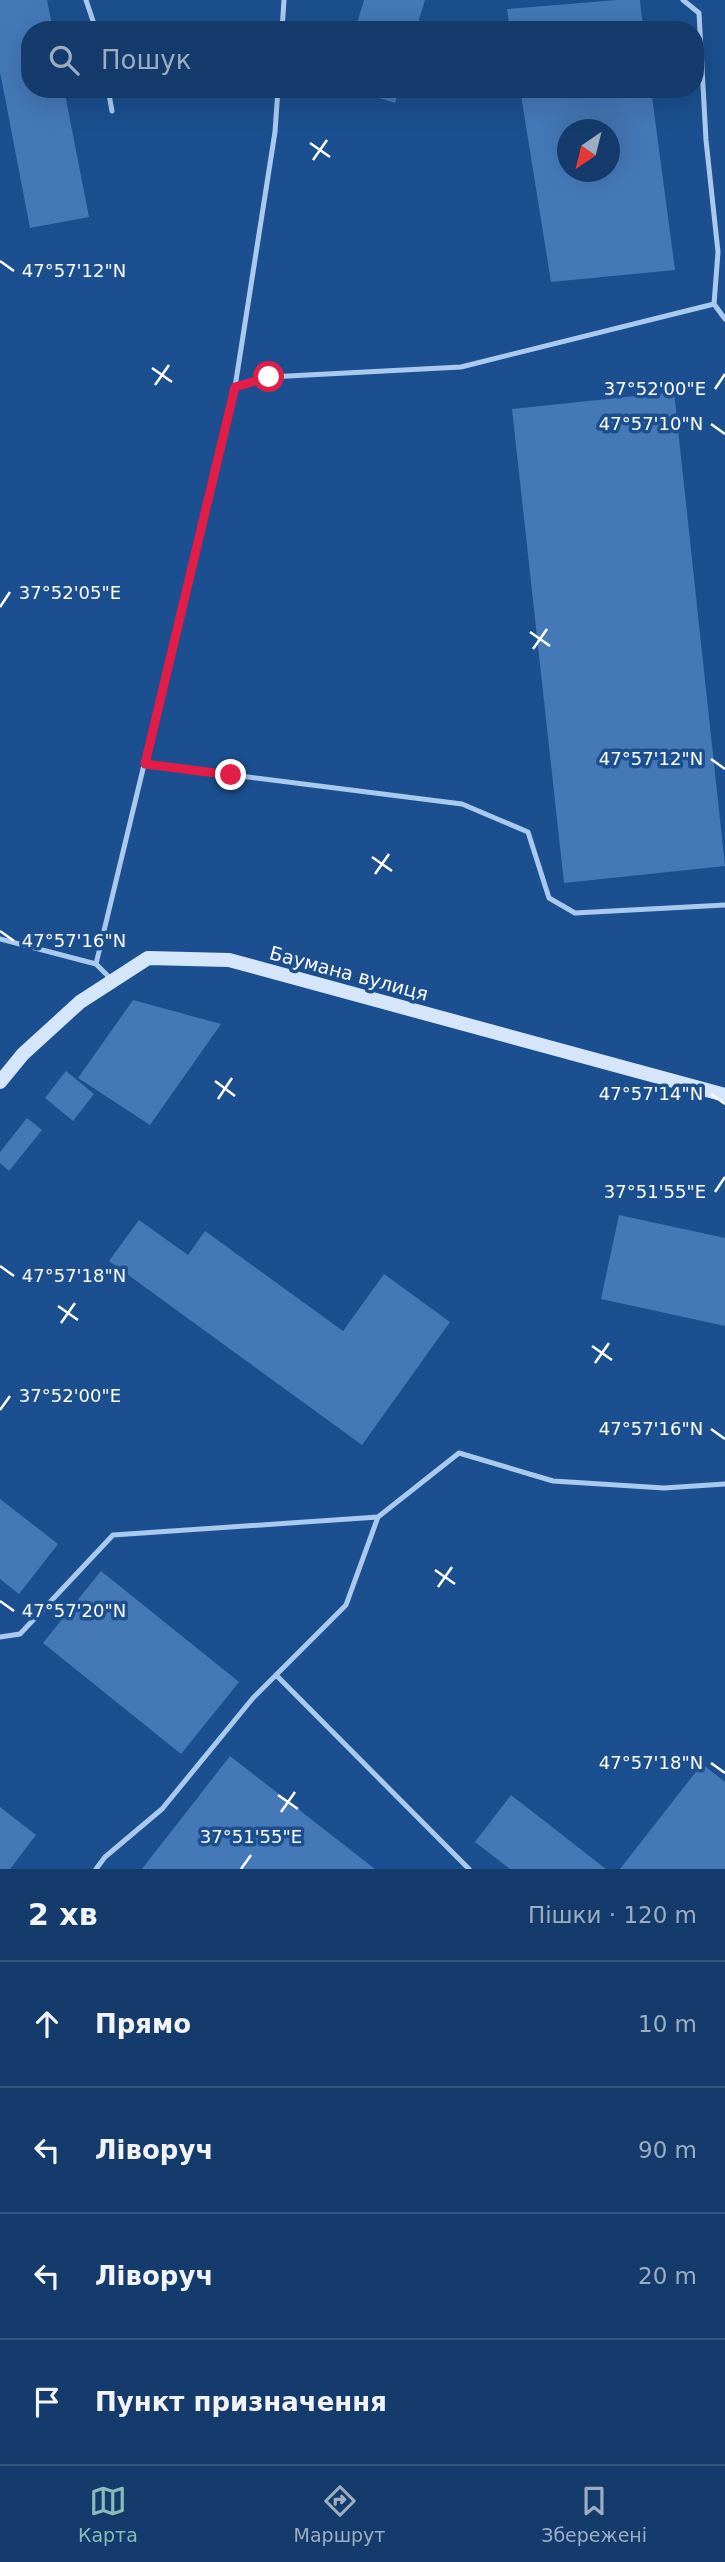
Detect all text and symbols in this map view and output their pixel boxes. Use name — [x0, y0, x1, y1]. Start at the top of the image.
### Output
search box — [21, 21, 704, 98]
icon: search — [45, 41, 83, 79]
text: Пошук — [101, 45, 191, 75]
north arrow — [557, 119, 620, 182]
text: 47°57'12"N — [22, 260, 126, 281]
route start — [253, 361, 284, 392]
text: 37°52'00"E — [604, 378, 706, 399]
text: 47°57'10"N — [599, 413, 703, 434]
text: 37°52'05"E — [19, 582, 121, 603]
text: 47°57'12"N — [599, 748, 703, 769]
route end — [215, 759, 246, 790]
text: 47°57'16"N — [22, 930, 126, 951]
street label: Баумана вулиця — [267, 941, 431, 1005]
text: 47°57'14"N — [599, 1083, 703, 1104]
text: 37°51'55"E — [604, 1181, 706, 1202]
text: 47°57'18"N — [22, 1265, 126, 1286]
text: 37°52'00"E — [19, 1385, 121, 1406]
text: 47°57'16"N — [599, 1418, 703, 1439]
text: 47°57'20"N — [22, 1600, 126, 1621]
text: 47°57'18"N — [599, 1752, 703, 1773]
text: 37°51'55"E — [200, 1826, 302, 1847]
text: 2 хв — [28, 1897, 98, 1932]
text: Пішки · 120 m — [528, 1902, 697, 1928]
icon: ahead — [28, 2005, 66, 2043]
text: Прямо — [95, 2009, 191, 2039]
text: 10 m — [638, 2011, 697, 2037]
icon: left — [28, 2131, 66, 2169]
text: Ліворуч — [95, 2135, 213, 2165]
text: 90 m — [638, 2137, 697, 2163]
icon: left — [28, 2257, 66, 2295]
text: Ліворуч — [95, 2261, 213, 2291]
text: 20 m — [638, 2263, 697, 2289]
icon: arrive — [28, 2383, 66, 2421]
text: Пункт призначення — [95, 2387, 387, 2417]
tab: Карта — [78, 2482, 138, 2546]
tab: Маршрут — [294, 2482, 385, 2546]
tab: Збережені — [541, 2482, 647, 2546]

